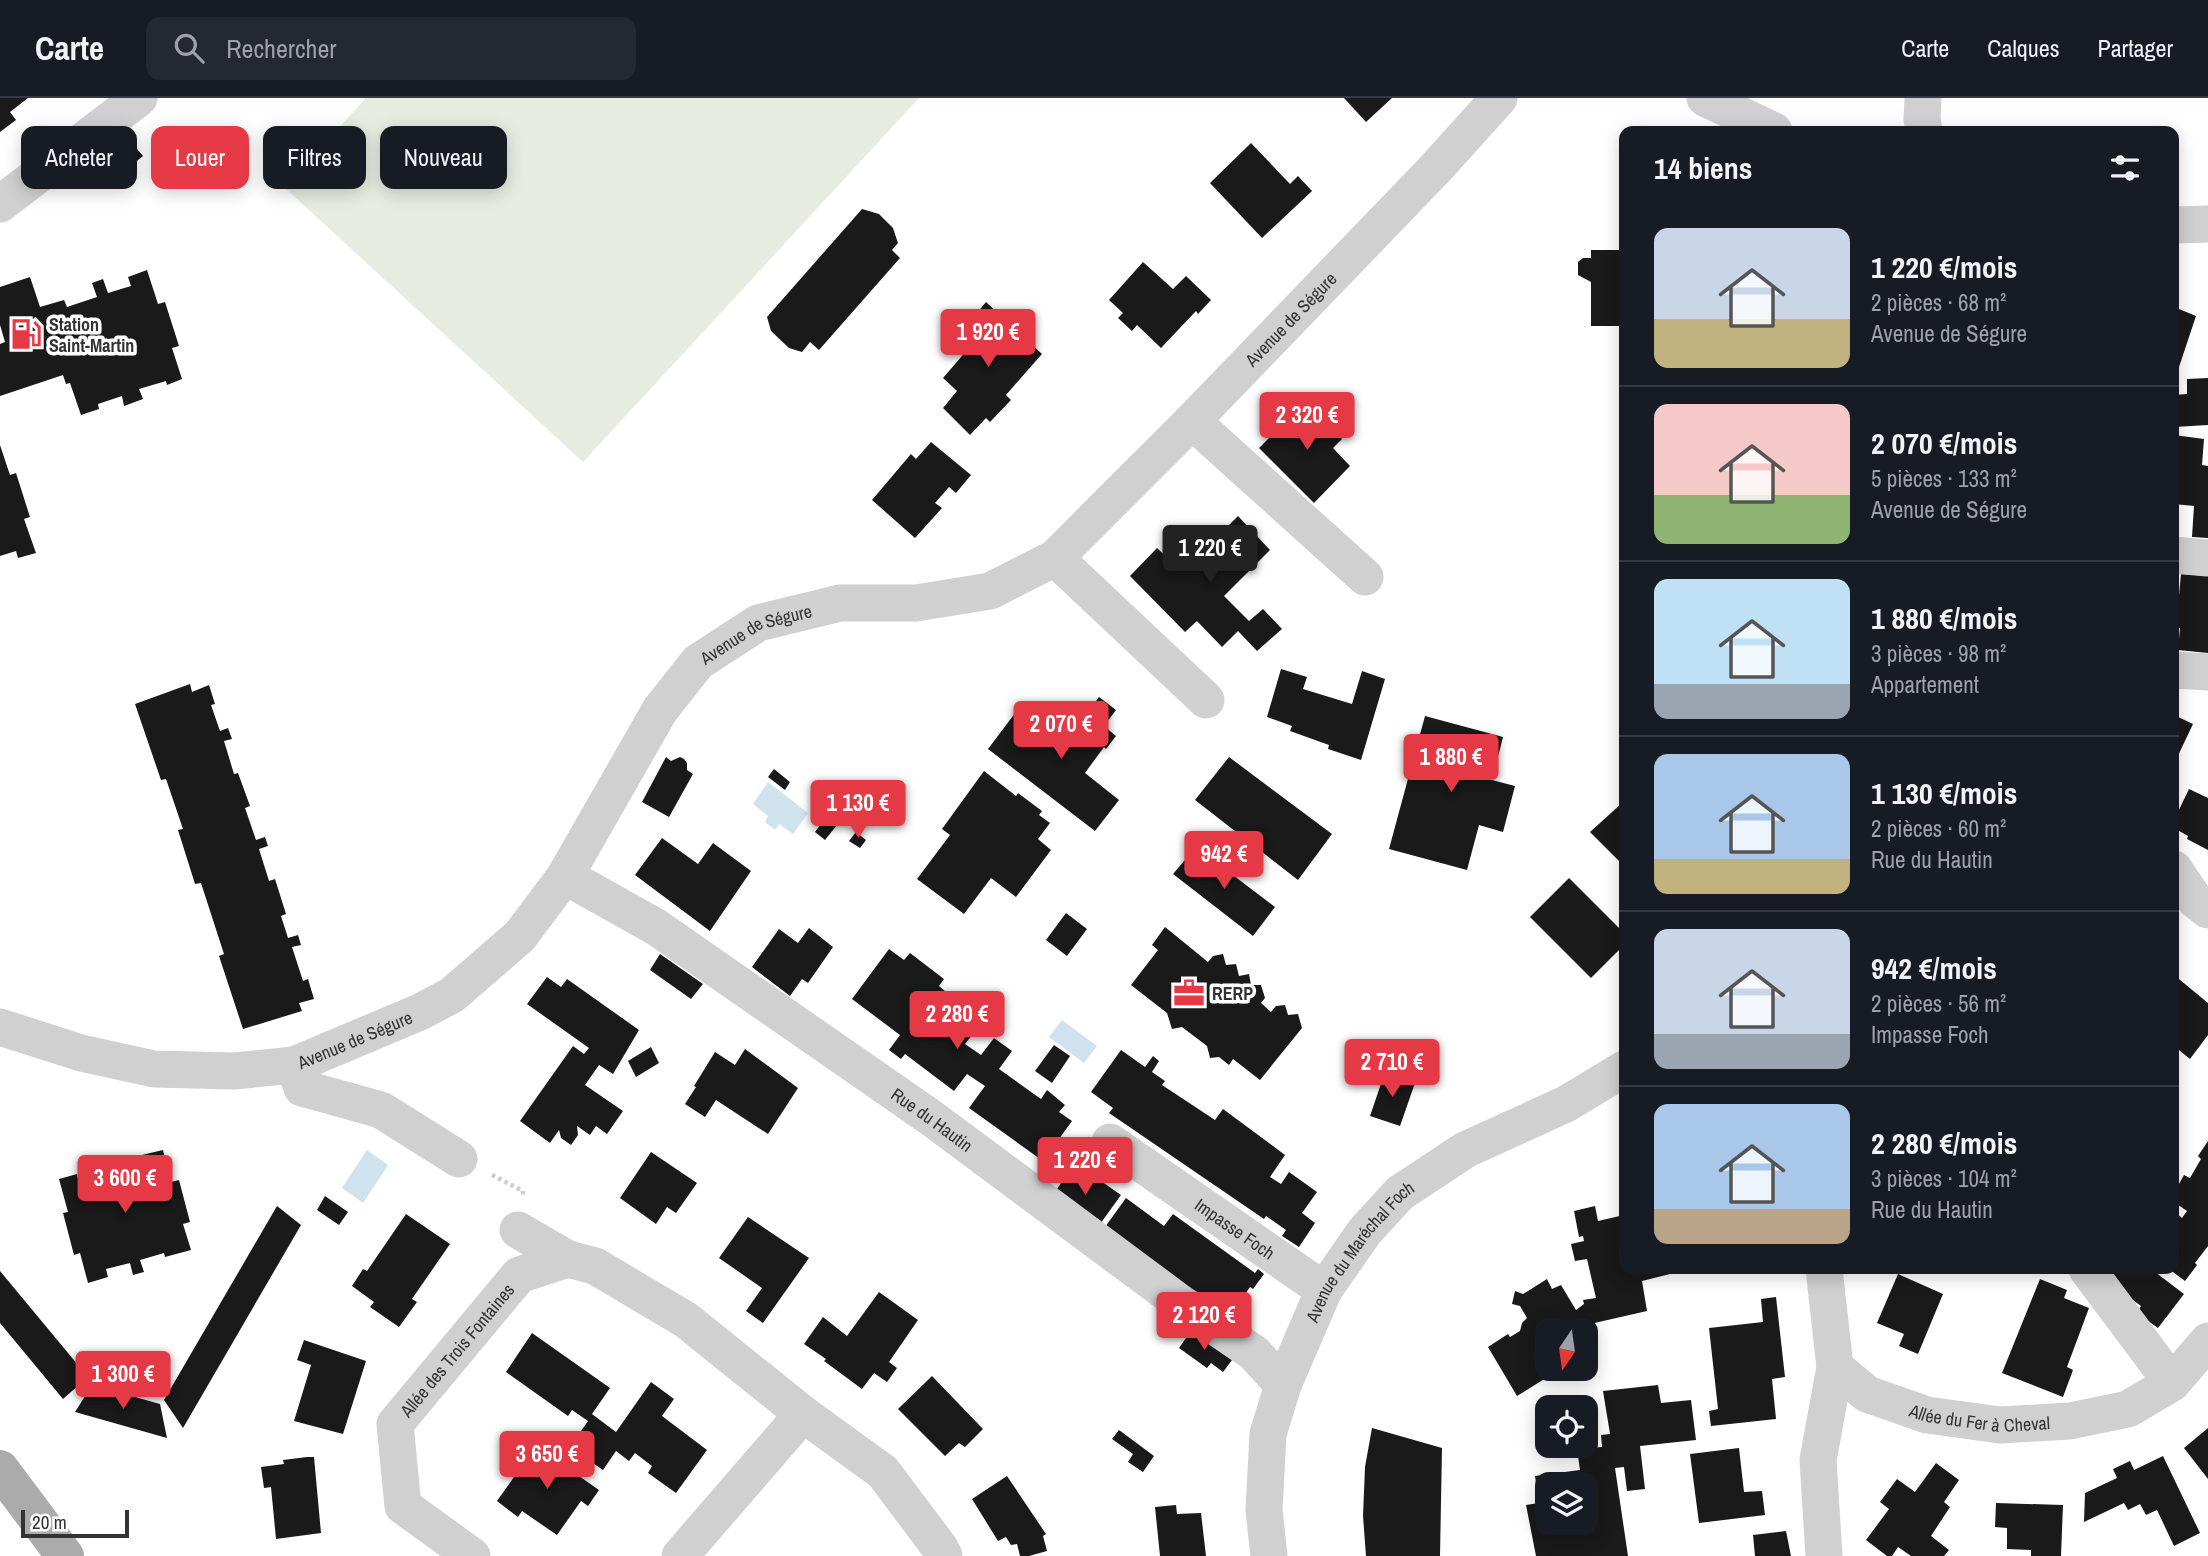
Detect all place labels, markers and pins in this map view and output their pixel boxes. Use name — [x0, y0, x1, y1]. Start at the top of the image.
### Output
pin: 1 920 € — [923, 310, 1053, 369]
place label: Station Saint-Martin — [49, 312, 134, 358]
fuel station icon: Station Saint-Martin — [9, 317, 43, 351]
pin: 2 320 € — [1242, 392, 1372, 452]
pin: 1 220 € — [1145, 526, 1275, 585]
pin: 2 070 € — [996, 702, 1126, 761]
pin: 1 880 € — [1386, 734, 1516, 794]
pin: 1 130 € — [793, 780, 923, 840]
pin: 942 € — [1175, 832, 1273, 891]
office icon: RERP — [1172, 976, 1206, 1010]
place label: RERP — [1212, 981, 1253, 1006]
pin: 2 280 € — [892, 992, 1022, 1051]
pin: 2 710 € — [1327, 1040, 1457, 1099]
pin: 1 220 € — [1020, 1138, 1150, 1197]
pin: 3 600 € — [60, 1156, 190, 1215]
pin: 2 120 € — [1139, 1292, 1269, 1352]
pin: 1 300 € — [58, 1352, 188, 1411]
pin: 3 650 € — [482, 1432, 612, 1491]

